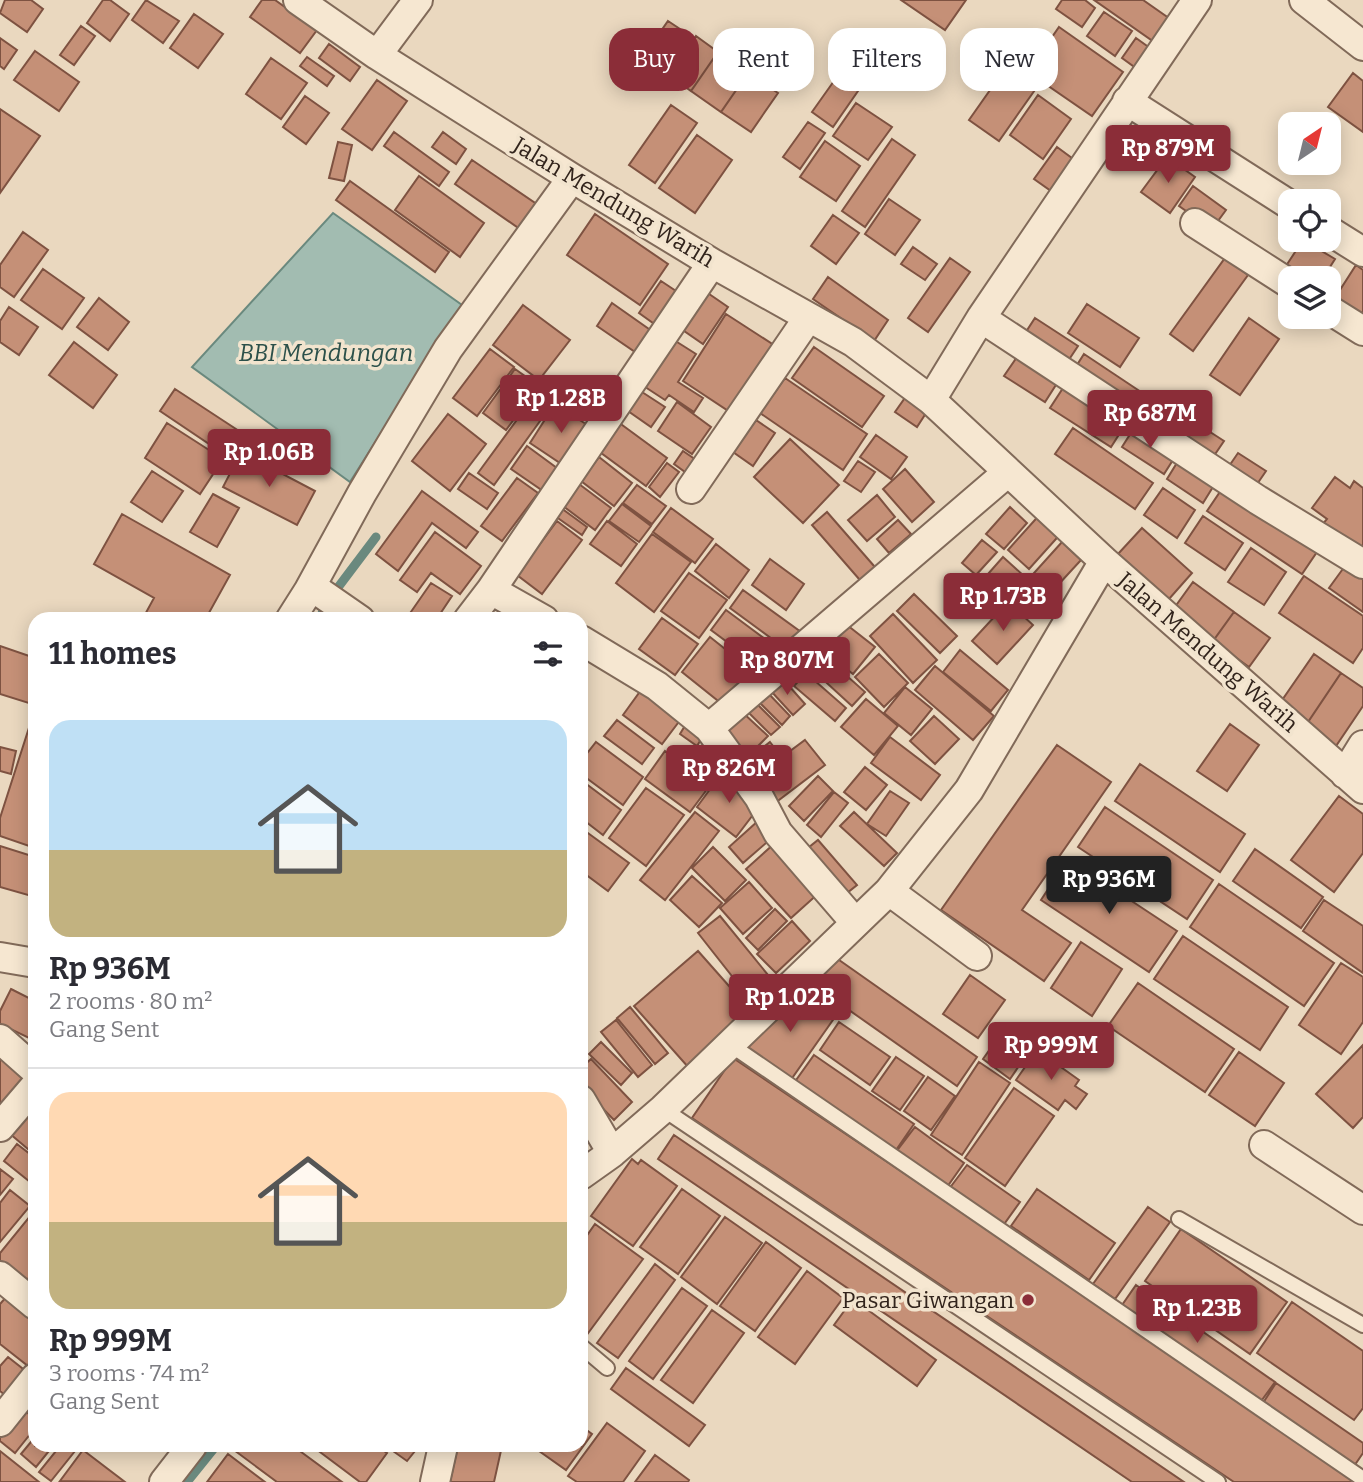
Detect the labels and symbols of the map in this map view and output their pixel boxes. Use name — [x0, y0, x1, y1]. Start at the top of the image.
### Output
north arrow — [1278, 112, 1340, 175]
pin: Rp 879M — [1103, 125, 1233, 185]
street label: Jalan Mendung Warih — [507, 130, 720, 273]
water label: BBI Mendungan — [239, 339, 413, 367]
pin: Rp 1.28B — [489, 376, 633, 435]
pin: Rp 687M — [1085, 391, 1215, 450]
pin: Rp 1.06B — [197, 430, 341, 489]
street label: Jalan Mendung Warih — [1111, 565, 1304, 738]
pin: Rp 1.73B — [931, 574, 1075, 633]
pin: Rp 807M — [722, 638, 852, 697]
pin: Rp 826M — [664, 746, 794, 805]
pin: Rp 936M — [1044, 856, 1174, 916]
pin: Rp 1.02B — [718, 974, 862, 1034]
pin: Rp 999M — [986, 1023, 1116, 1082]
place label: Pasar Giwangan — [842, 1286, 1014, 1314]
pin: Rp 1.23B — [1125, 1286, 1269, 1345]
marker: Pasar Giwangan — [1020, 1292, 1036, 1308]

